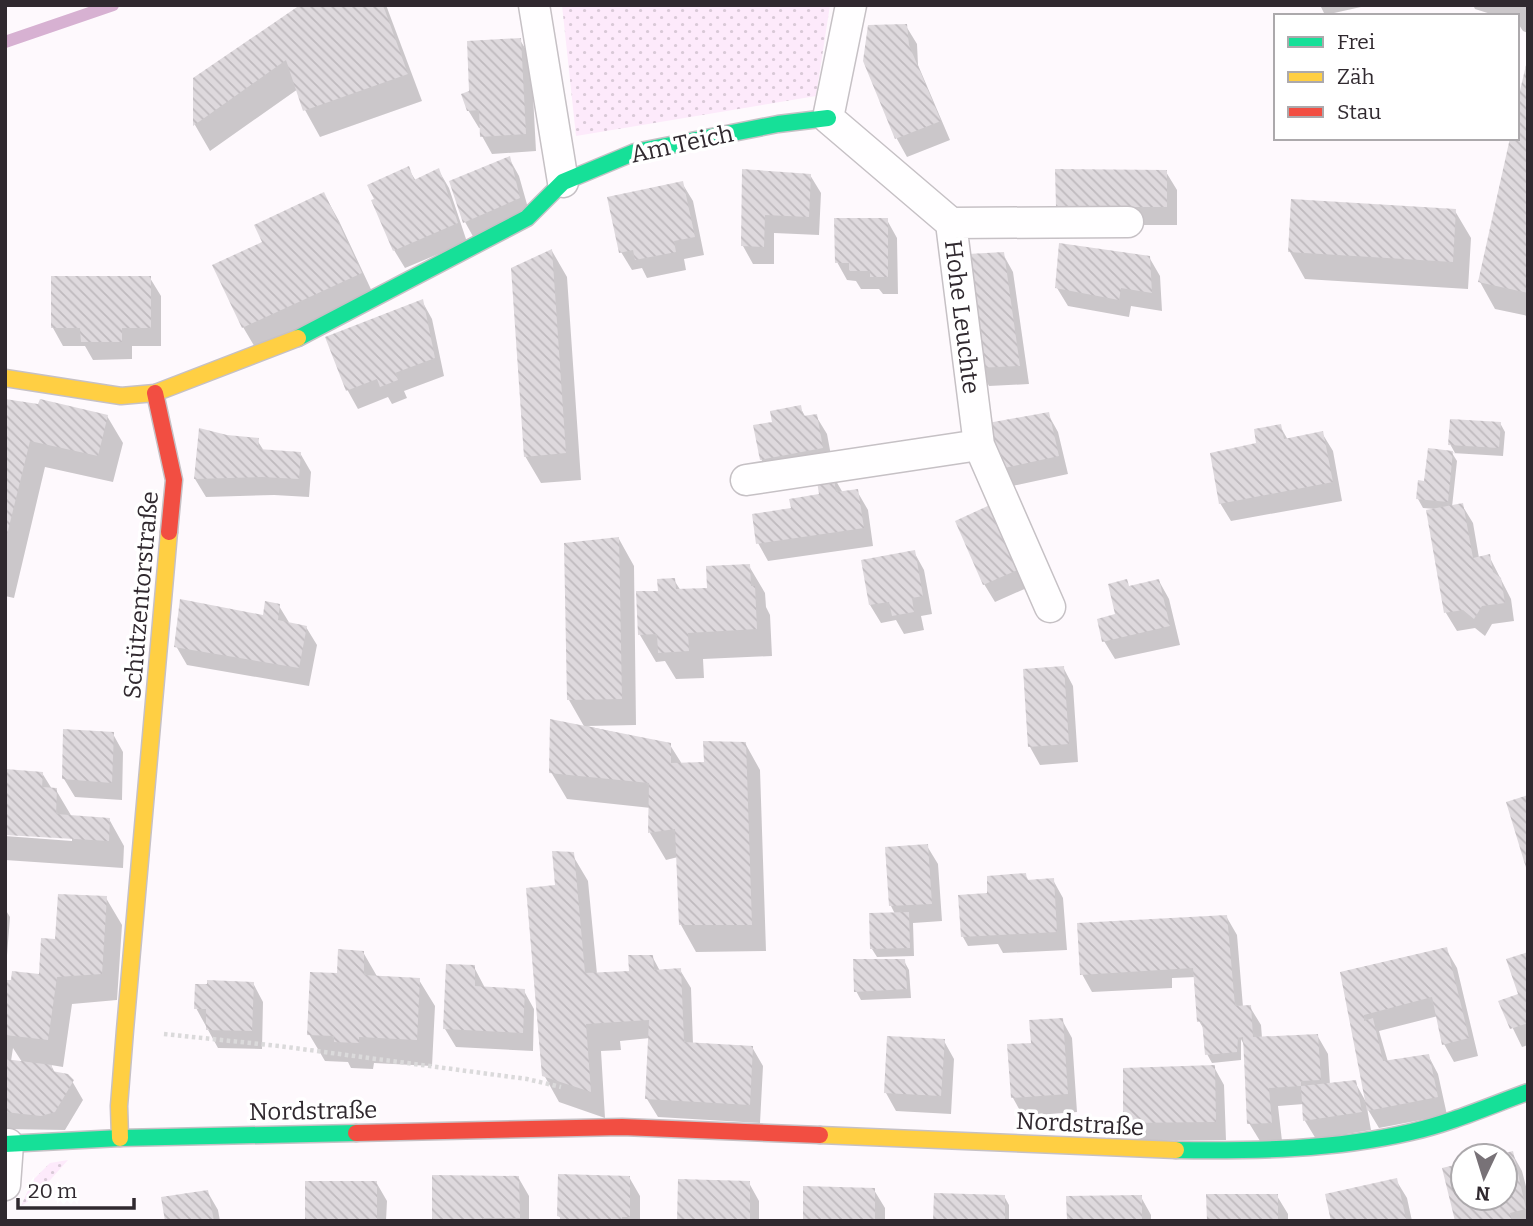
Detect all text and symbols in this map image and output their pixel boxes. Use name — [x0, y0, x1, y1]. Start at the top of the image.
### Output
legend — [1274, 14, 1519, 140]
text: Frei — [1337, 29, 1375, 55]
text: Zäh — [1337, 64, 1375, 90]
text: Stau — [1337, 99, 1381, 125]
street label: Am Teich — [628, 119, 736, 169]
street label: Hohe Leuchte — [939, 239, 985, 395]
street label: Schützentorstraße — [118, 490, 164, 700]
street label: Nordstraße — [249, 1096, 377, 1126]
street label: Nordstraße — [1015, 1107, 1145, 1141]
north arrow — [1449, 1142, 1519, 1212]
scale bar — [18, 1166, 133, 1210]
text: 20 m — [28, 1178, 77, 1204]
text: N — [1474, 1181, 1491, 1205]

